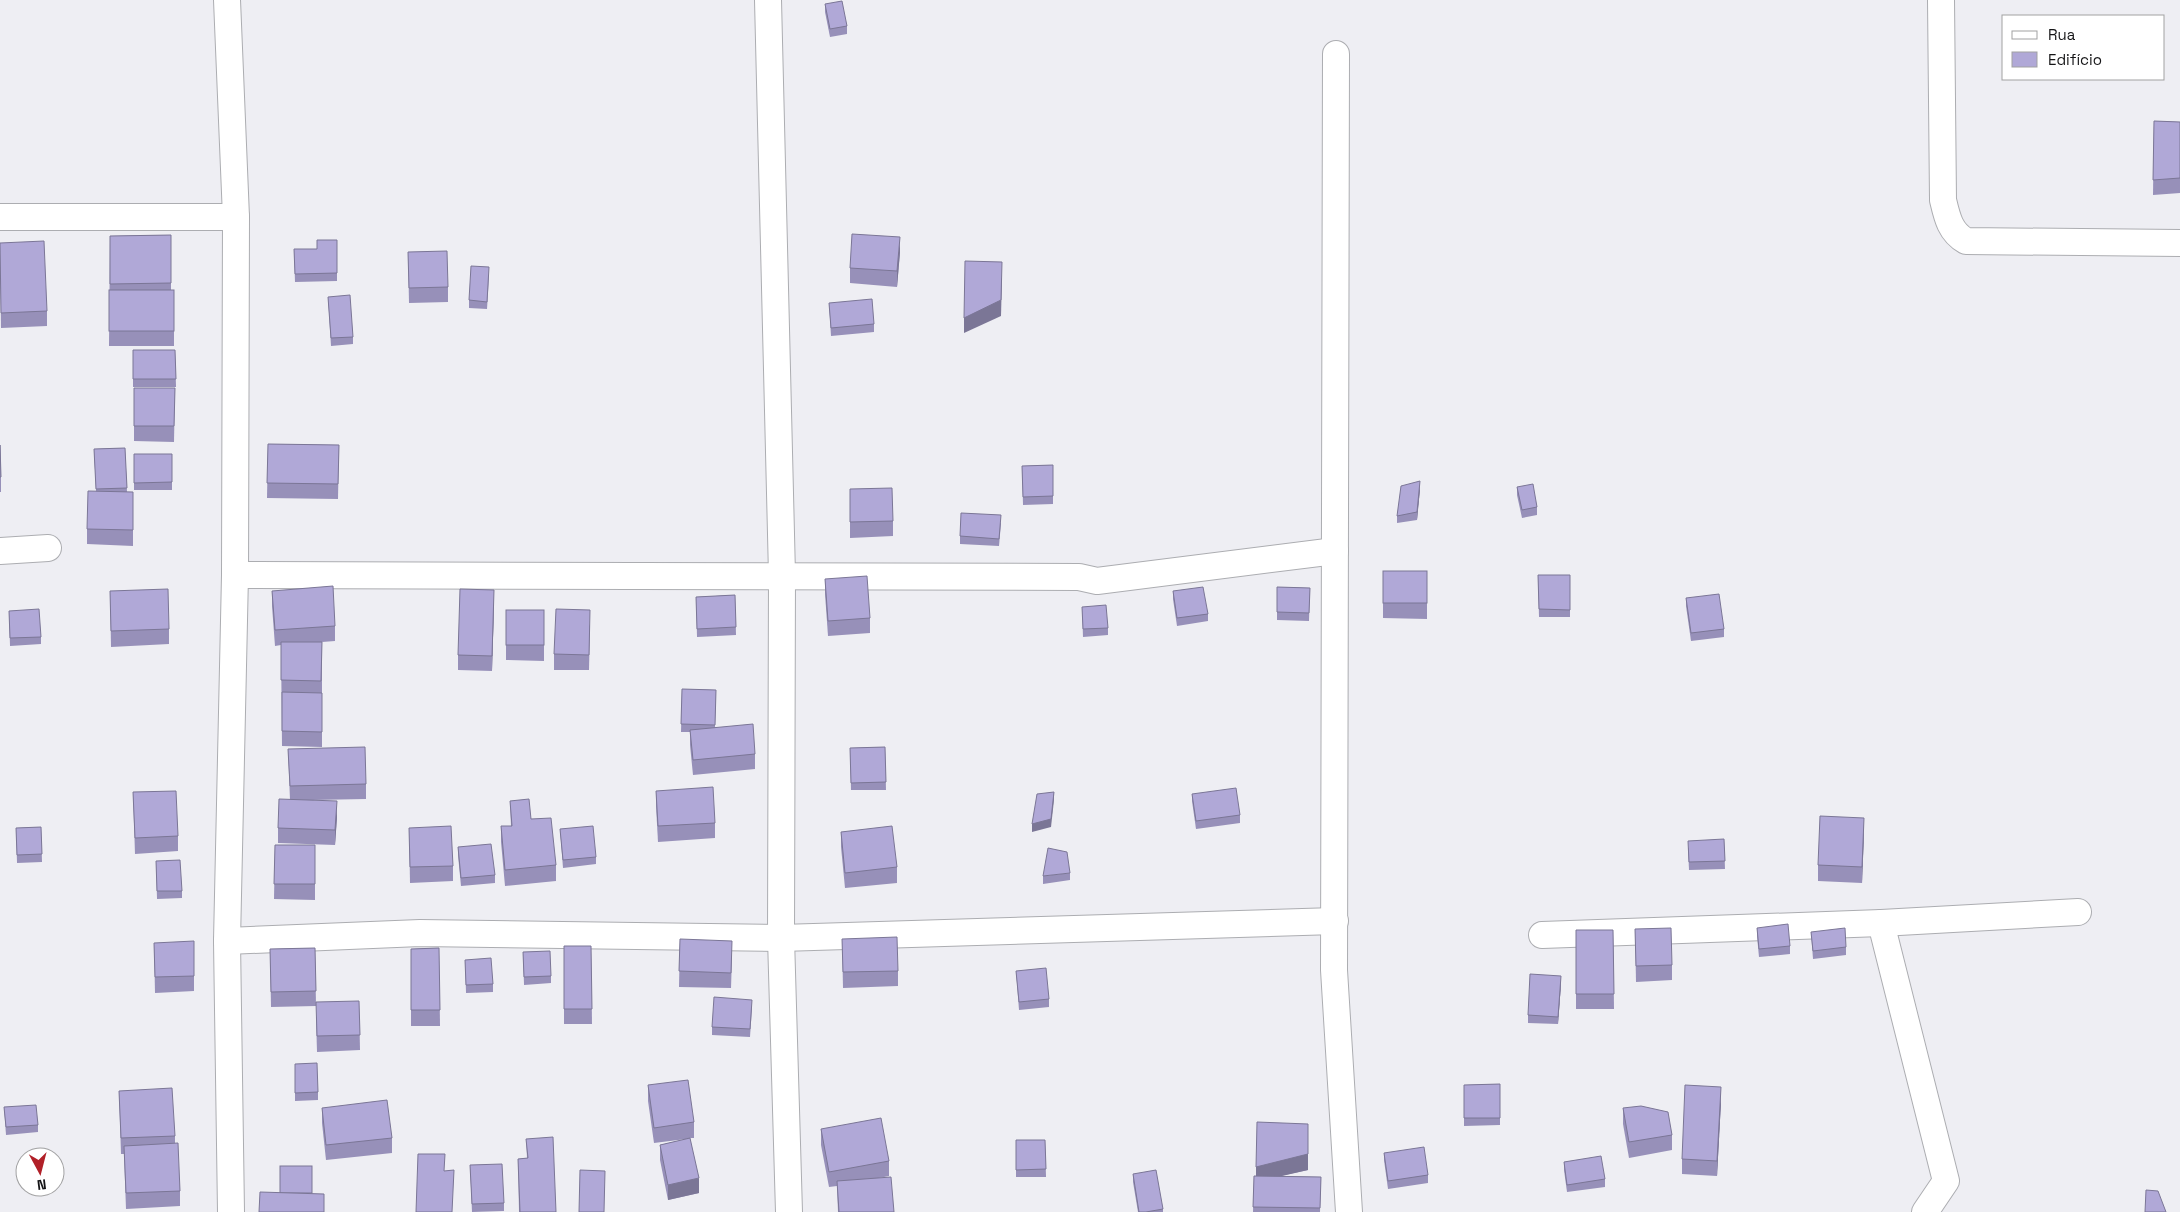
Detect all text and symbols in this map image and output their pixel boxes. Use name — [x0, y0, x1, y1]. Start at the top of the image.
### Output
legend — [2002, 15, 2165, 80]
text: Rua — [2048, 25, 2076, 44]
text: Edifício — [2048, 50, 2102, 69]
north arrow — [15, 1147, 65, 1197]
text: N — [36, 1175, 47, 1194]

